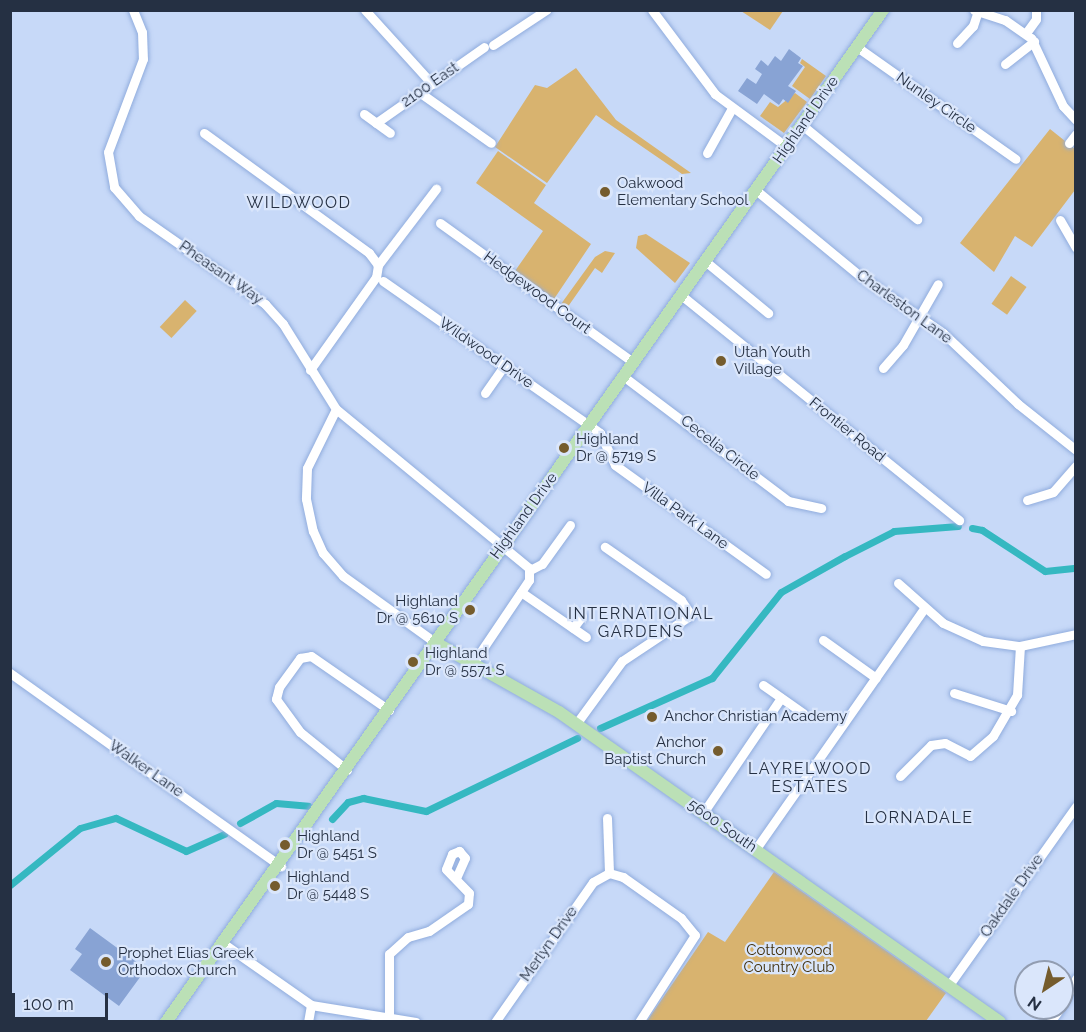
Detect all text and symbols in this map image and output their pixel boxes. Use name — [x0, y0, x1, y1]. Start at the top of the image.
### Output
street label: 2100 East — [398, 59, 462, 111]
street label: Nunley Circle — [893, 69, 979, 137]
street label: Highland Drive — [769, 73, 843, 167]
place label: Oakwood Elementary School — [617, 174, 749, 209]
marker: Oakwood Elementary School — [598, 185, 612, 199]
district label: WILDWOOD — [247, 193, 351, 213]
street label: Pheasant Way — [175, 237, 267, 309]
street label: Hedgewood Court — [480, 248, 594, 338]
street label: Charleston Lane — [853, 266, 955, 348]
street label: Wildwood Drive — [435, 314, 537, 392]
place label: Utah Youth Village — [734, 343, 811, 378]
marker: Utah Youth Village — [712, 352, 730, 370]
street label: Frontier Road — [805, 394, 889, 466]
street label: Cecelia Circle — [677, 412, 763, 484]
place label: Highland Dr @ 5719 S — [576, 430, 656, 465]
marker: Highland Dr @ 5719 S — [557, 441, 571, 455]
street label: Highland Drive — [487, 469, 561, 563]
street label: Villa Park Lane — [638, 479, 732, 553]
place label: Highland Dr @ 5610 S — [376, 592, 458, 627]
marker: Highland Dr @ 5610 S — [463, 603, 477, 617]
district label: INTERNATIONAL GARDENS — [568, 604, 714, 642]
place label: Highland Dr @ 5571 S — [425, 644, 505, 679]
marker: Highland Dr @ 5571 S — [406, 655, 420, 669]
place label: Anchor Christian Academy — [664, 708, 848, 726]
marker: Anchor Christian Academy — [645, 710, 659, 724]
place label: Anchor Baptist Church — [604, 733, 706, 768]
street label: Walker Lane — [105, 737, 187, 801]
marker: Anchor Baptist Church — [711, 744, 725, 758]
district label: LAYRELWOOD ESTATES — [748, 759, 872, 797]
street label: 5600 South — [684, 796, 760, 856]
district label: LORNADALE — [865, 808, 973, 828]
place label: Highland Dr @ 5451 S — [297, 827, 377, 862]
marker: Highland Dr @ 5451 S — [278, 838, 292, 852]
street label: Oakdale Drive — [977, 851, 1047, 941]
place label: Highland Dr @ 5448 S — [287, 868, 370, 903]
marker: Highland Dr @ 5448 S — [268, 879, 282, 893]
street label: Merlyn Drive — [517, 903, 581, 985]
park label: Cottonwood Country Club — [743, 941, 835, 976]
place label: Prophet Elias Greek Orthodox Church — [118, 944, 254, 979]
marker: Prophet Elias Greek Orthodox Church — [99, 955, 113, 969]
north arrow — [1014, 960, 1074, 1020]
scale bar — [15, 981, 111, 1019]
text: N — [1024, 992, 1045, 1015]
text: 100 m — [23, 993, 74, 1014]

